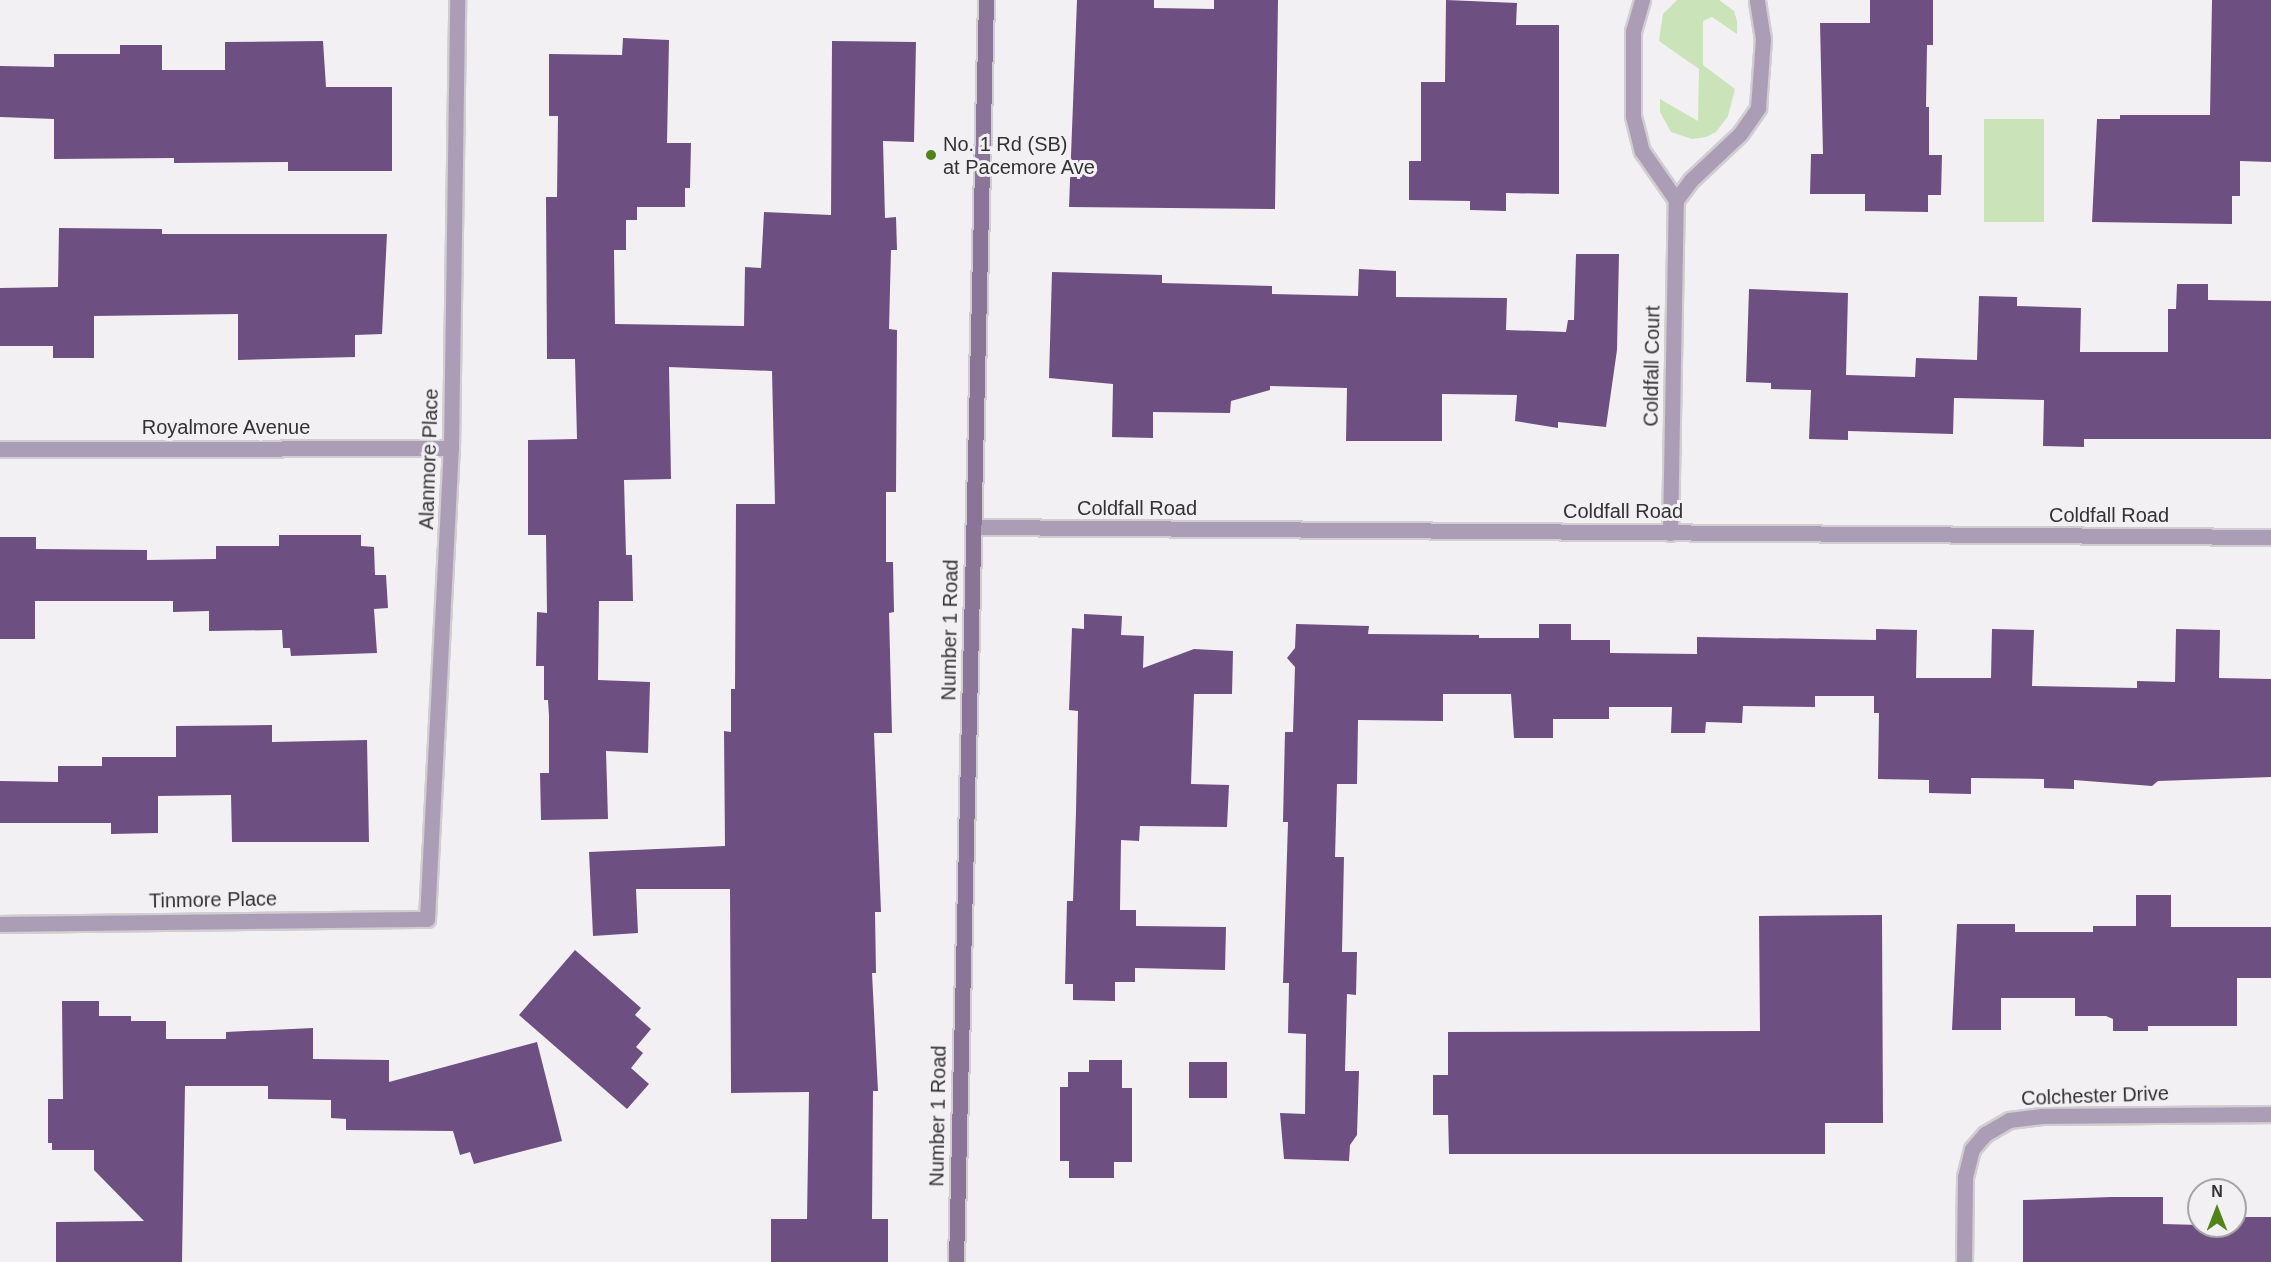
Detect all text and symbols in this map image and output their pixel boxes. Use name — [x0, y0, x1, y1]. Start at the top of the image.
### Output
place label: No. 1 Rd (SB) at Pacemore Ave — [943, 132, 1096, 179]
marker: No. 1 Rd (SB) at Pacemore Ave — [924, 148, 938, 162]
street label: Coldfall Court — [1639, 305, 1665, 427]
street label: Alanmore Place — [415, 388, 443, 530]
street label: Royalmore Avenue — [141, 415, 311, 439]
street label: Coldfall Road — [1077, 496, 1197, 520]
street label: Coldfall Road — [1563, 499, 1683, 523]
street label: Coldfall Road — [2049, 503, 2169, 527]
street label: Number 1 Road — [937, 559, 963, 701]
street label: Tinmore Place — [149, 887, 277, 913]
street label: Number 1 Road — [925, 1045, 951, 1187]
street label: Colchester Drive — [2021, 1081, 2169, 1111]
north arrow — [2187, 1178, 2247, 1238]
text: N — [2211, 1183, 2223, 1200]

